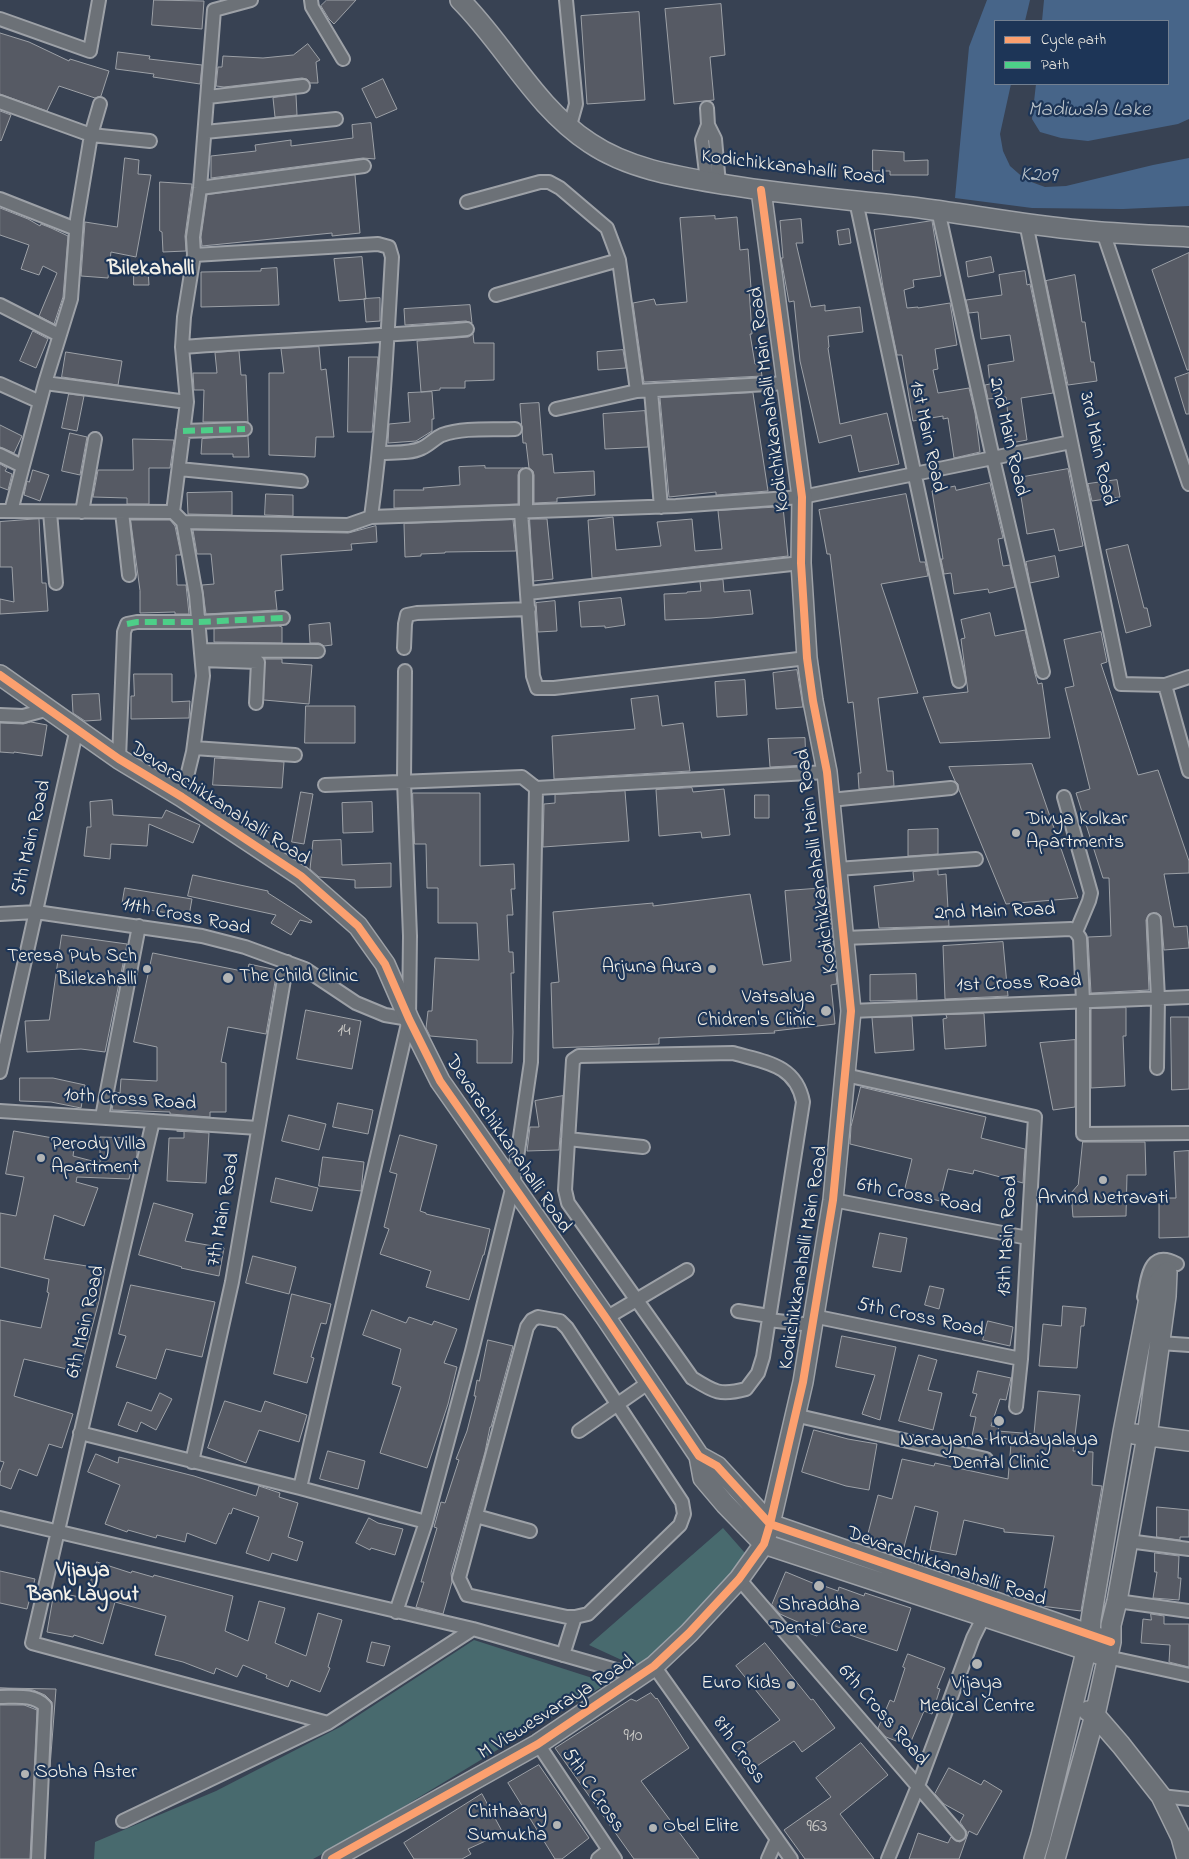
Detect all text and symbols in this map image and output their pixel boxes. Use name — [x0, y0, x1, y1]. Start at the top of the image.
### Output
legend — [994, 20, 1169, 85]
text: Cycle path — [1041, 29, 1106, 51]
text: Path — [1041, 54, 1069, 76]
water label: Madiwala Lake — [1028, 99, 1150, 125]
street label: Kodichikkanahalli Road — [700, 146, 886, 192]
water label: K209 — [1019, 163, 1057, 191]
district label: Bilekahalli — [107, 257, 195, 283]
street label: Kodichikkanahalli Main Road — [745, 285, 797, 513]
street label: 2nd Main Road — [982, 375, 1032, 499]
street label: 1st Main Road — [902, 379, 950, 495]
street label: 3rd Main Road — [1072, 390, 1120, 508]
street label: Devarachikkanahalli Road — [125, 738, 313, 872]
street label: Kodichikkanahalli Main Road — [792, 747, 844, 975]
street label: 5th Main Road — [8, 778, 58, 898]
place label: Divya Kolkar Apartments — [1026, 809, 1128, 856]
marker: Divya Kolkar Apartments — [1010, 827, 1022, 839]
street label: 11th Cross Road — [120, 894, 252, 942]
street label: 2nd Main Road — [934, 899, 1056, 927]
place label: Teresa Pub Sch Bilekahalli — [7, 946, 137, 993]
place label: Arjuna Aura — [602, 957, 702, 981]
marker: Teresa Pub Sch Bilekahalli — [141, 963, 153, 975]
marker: Arjuna Aura — [706, 963, 718, 975]
place label: The Child Clinic — [239, 966, 358, 990]
marker: The Child Clinic — [221, 971, 235, 985]
street label: 1st Cross Road — [956, 971, 1082, 999]
place label: Vatsalya Chidren's Clinic — [697, 987, 815, 1034]
marker: Vatsalya Chidren's Clinic — [819, 1004, 833, 1018]
house number: 14 — [337, 1021, 351, 1043]
street label: Devarachikkanahalli Road — [439, 1052, 575, 1238]
street label: 10th Cross Road — [63, 1084, 197, 1118]
place label: Perody Villa Apartment — [51, 1134, 146, 1181]
street label: Kodichikkanahalli Main Road — [775, 1144, 835, 1372]
marker: Perody Villa Apartment — [35, 1152, 47, 1164]
street label: 7th Main Road — [203, 1152, 247, 1268]
street label: 6th Cross Road — [855, 1174, 983, 1222]
marker: Arvind Netravati — [1097, 1174, 1109, 1186]
street label: 13th Main Road — [994, 1175, 1024, 1297]
place label: Arvind Netravati — [1038, 1188, 1168, 1212]
street label: 6th Main Road — [62, 1263, 112, 1381]
street label: 5th Cross Road — [854, 1294, 986, 1344]
marker: Narayana Hrudayalaya Dental Clinic — [992, 1414, 1006, 1428]
place label: Narayana Hrudayalaya Dental Clinic — [900, 1430, 1098, 1477]
street label: Devarachikkanahalli Road — [843, 1523, 1049, 1613]
district label: Vijaya Bank Layout — [27, 1560, 139, 1610]
marker: Shraddha Dental Care — [812, 1579, 826, 1593]
place label: Shraddha Dental Care — [771, 1595, 867, 1642]
street label: M Viswesvaraya Road — [475, 1651, 639, 1767]
marker: Vijaya Medical Centre — [970, 1657, 984, 1671]
street label: 6th Cross Road — [831, 1660, 933, 1772]
place label: Euro Kids — [701, 1673, 781, 1697]
place label: Vijaya Medical Centre — [919, 1673, 1035, 1720]
marker: Euro Kids — [785, 1679, 797, 1691]
street label: 8th Cross — [706, 1713, 770, 1789]
house number: 910 — [624, 1726, 642, 1748]
street label: 5th C Cross — [555, 1744, 629, 1838]
place label: Sobha Aster — [35, 1762, 137, 1786]
marker: Sobha Aster — [19, 1768, 31, 1780]
place label: Chithaary Sumukha — [467, 1802, 547, 1849]
place label: Obel Elite — [663, 1816, 739, 1840]
house number: 963 — [807, 1817, 827, 1839]
marker: Chithaary Sumukha — [551, 1819, 563, 1831]
marker: Obel Elite — [647, 1822, 659, 1834]

